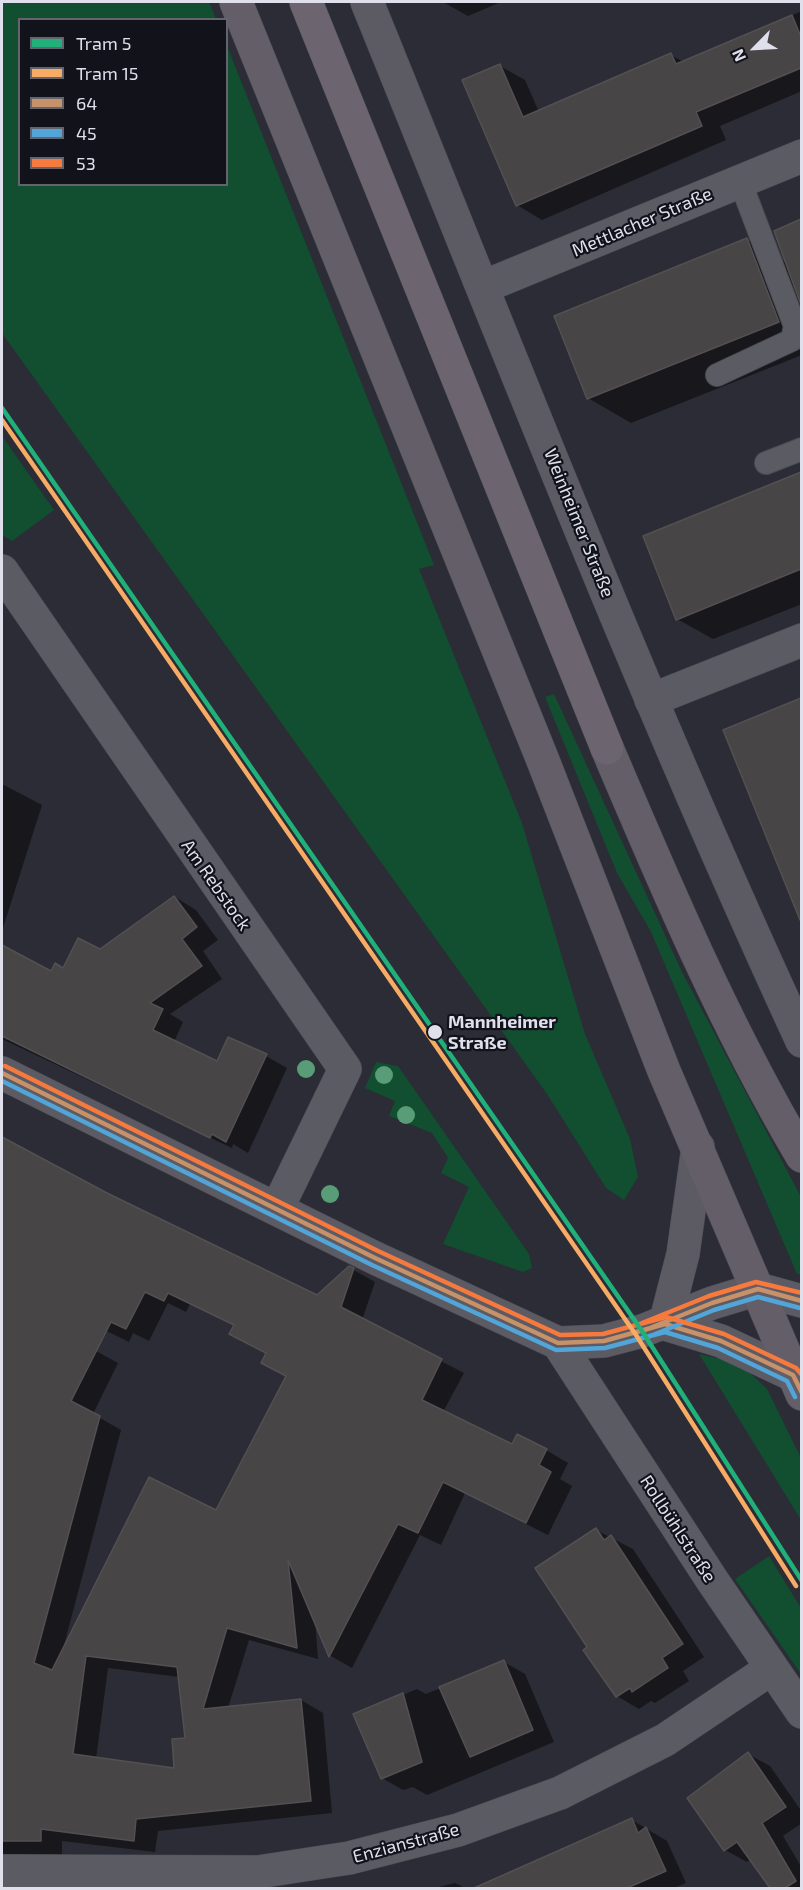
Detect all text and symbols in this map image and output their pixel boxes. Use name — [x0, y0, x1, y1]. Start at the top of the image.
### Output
legend — [18, 18, 228, 186]
north arrow — [725, 18, 785, 78]
text: Tram 5 — [76, 32, 131, 54]
text: N — [727, 46, 749, 65]
text: Tram 15 — [76, 62, 138, 84]
text: 64 — [76, 92, 97, 114]
text: 45 — [76, 122, 97, 144]
text: 53 — [76, 152, 96, 174]
street label: Mettlacher Straße — [569, 183, 715, 261]
street label: Weinheimer Straße — [539, 446, 619, 600]
street label: Am Rebstock — [177, 835, 255, 935]
place label: Mannheimer Straße — [448, 1011, 556, 1054]
marker: Mannheimer Straße — [426, 1023, 444, 1041]
street label: Rollbühlstraße — [635, 1471, 721, 1587]
street label: Enzianstraße — [350, 1818, 462, 1868]

